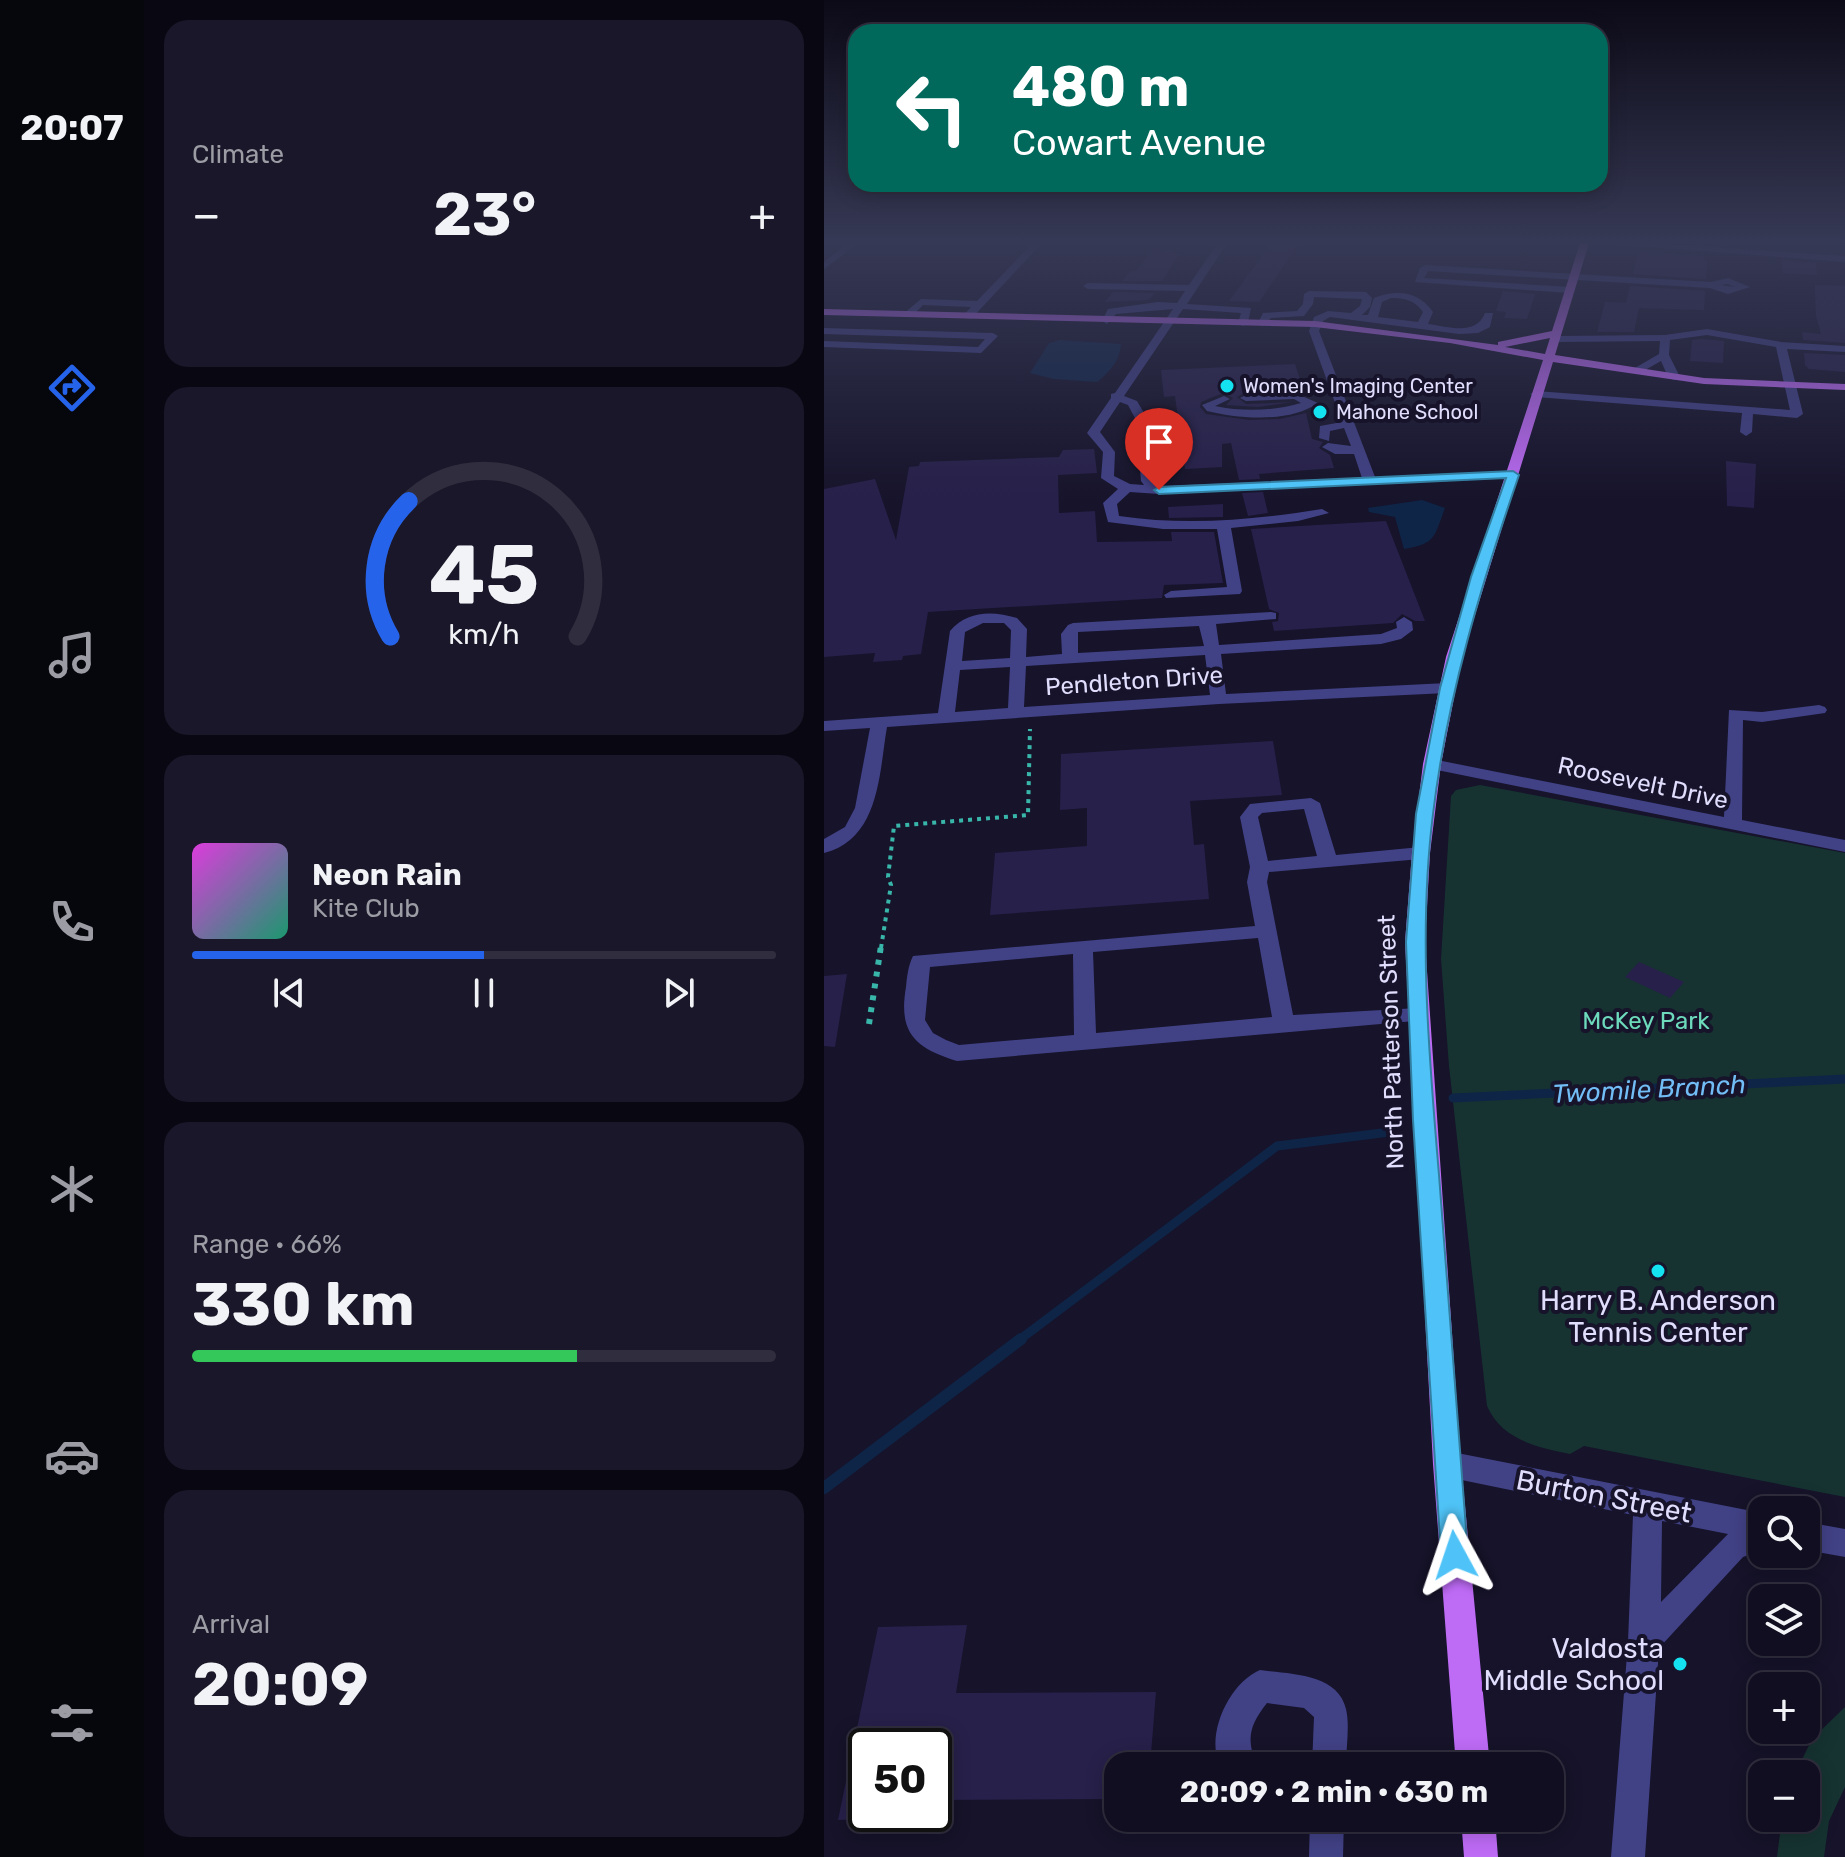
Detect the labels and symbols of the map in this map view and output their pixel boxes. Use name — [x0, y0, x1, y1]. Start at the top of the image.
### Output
place label: Women's Imaging Center — [1243, 374, 1473, 398]
marker: Women's Imaging Center — [1218, 377, 1236, 395]
place label: Mahone School — [1336, 400, 1478, 424]
marker: Mahone School — [1311, 403, 1329, 421]
pin — [1125, 408, 1193, 490]
street label: Pendleton Drive — [1044, 661, 1224, 701]
street label: Roosevelt Drive — [1555, 751, 1731, 815]
street label: North Patterson Street — [1373, 914, 1409, 1170]
park label: McKey Park — [1582, 1007, 1710, 1035]
water label: Twomile Branch — [1551, 1069, 1747, 1110]
marker: Harry B. Anderson Tennis Center — [1649, 1262, 1667, 1280]
place label: Harry B. Anderson Tennis Center — [1540, 1284, 1776, 1349]
street label: Burton Street — [1513, 1463, 1694, 1530]
position arrow — [1413, 1513, 1497, 1597]
place label: Valdosta Middle School — [1483, 1632, 1664, 1697]
marker: Valdosta Middle School — [1671, 1655, 1689, 1673]
speed limit sign: 50 — [848, 1728, 952, 1832]

